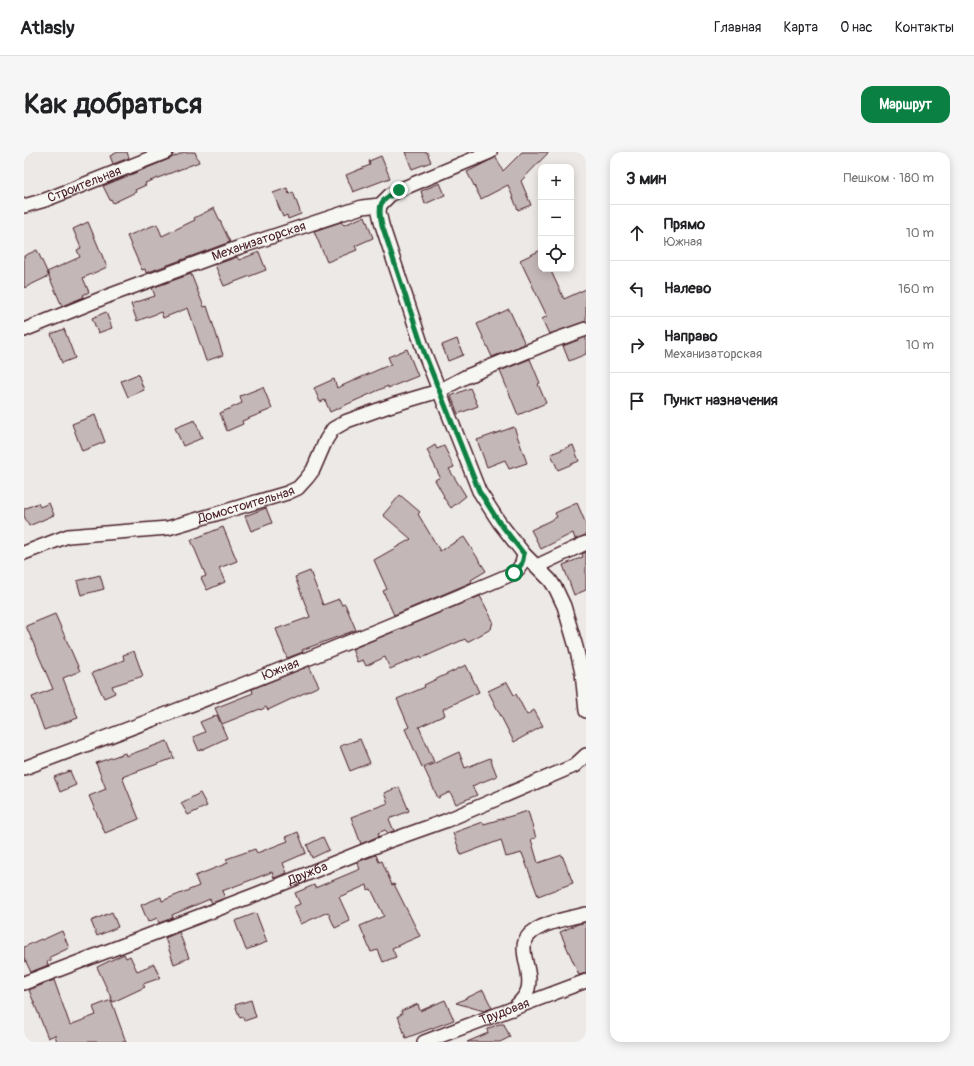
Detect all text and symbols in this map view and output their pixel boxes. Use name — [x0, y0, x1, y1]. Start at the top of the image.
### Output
text: Atlasly — [20, 16, 74, 40]
text: Главная — [714, 19, 761, 36]
text: Карта — [783, 19, 818, 36]
text: О нас — [840, 19, 873, 36]
text: Контакты — [895, 19, 954, 36]
button: Маршрут — [861, 86, 950, 123]
text: Как добраться — [24, 87, 202, 122]
street label: Строительная — [45, 163, 123, 206]
map controls — [538, 164, 574, 272]
button: + — [538, 164, 574, 200]
text: 3 мин — [626, 168, 666, 189]
text: Пешком · 180 m — [844, 170, 934, 186]
route end — [390, 181, 408, 199]
button: − — [538, 200, 574, 236]
text: Прямо — [664, 215, 705, 234]
street label: Механизаторская — [210, 218, 308, 265]
icon: ahead — [626, 222, 648, 244]
text: 10 m — [906, 225, 934, 241]
text: Южная — [664, 234, 702, 250]
button: locate — [538, 236, 574, 272]
icon: left — [626, 278, 648, 300]
text: Налево — [664, 279, 711, 298]
text: 160 m — [898, 281, 934, 297]
text: Направо — [664, 327, 718, 346]
icon: right — [626, 334, 648, 356]
text: 10 m — [906, 337, 934, 353]
text: Механизаторская — [664, 346, 762, 362]
icon: arrive — [626, 390, 648, 412]
text: Пункт назначения — [664, 391, 778, 410]
street label: Домостоительная — [195, 483, 297, 527]
route start — [505, 564, 523, 582]
street label: Южная — [260, 655, 301, 684]
street label: Дружба — [285, 858, 330, 889]
street label: Трудовая — [477, 995, 532, 1028]

